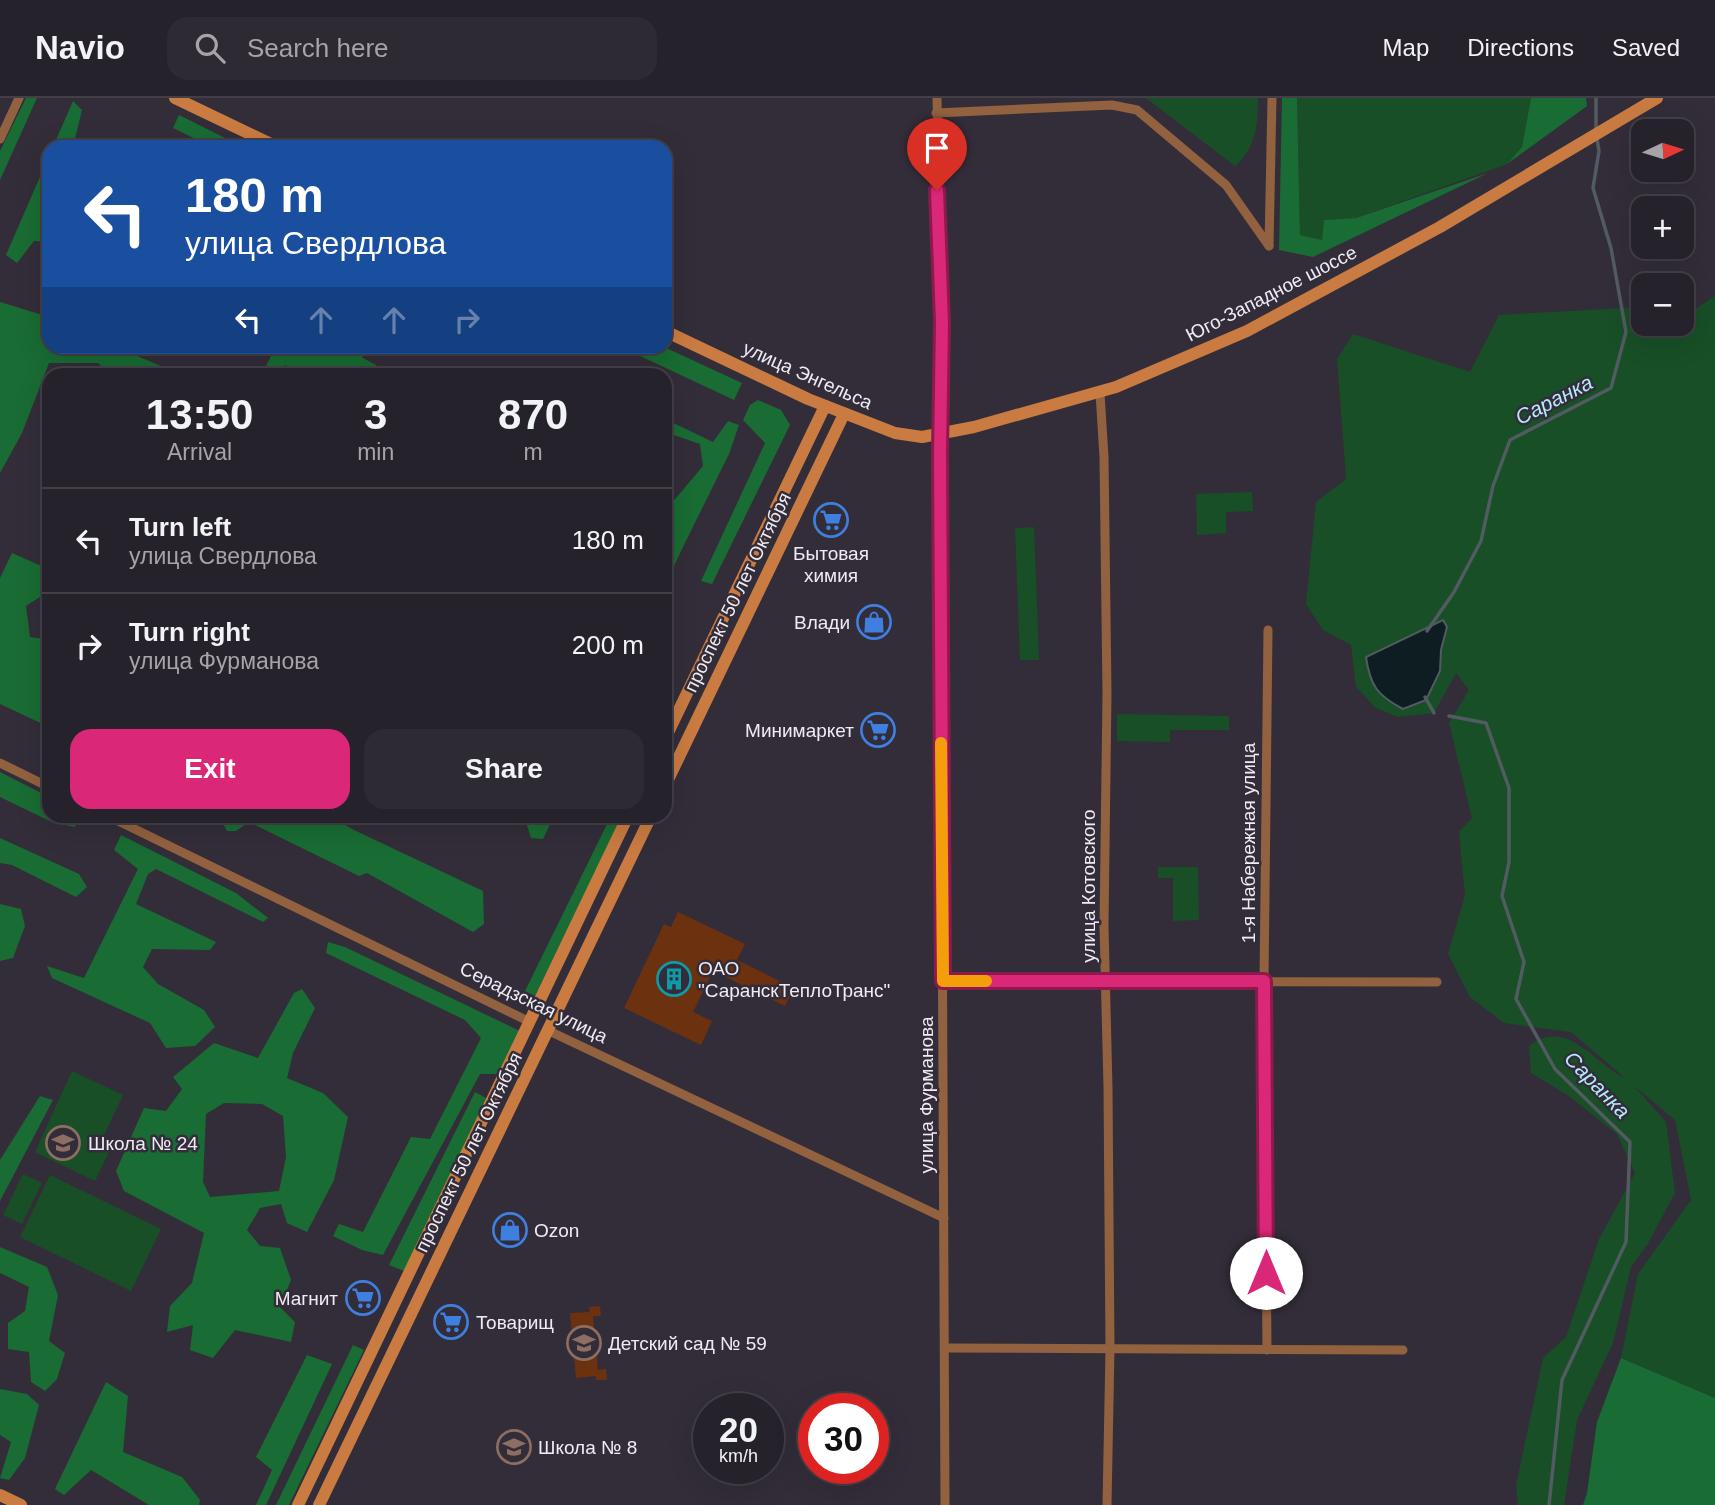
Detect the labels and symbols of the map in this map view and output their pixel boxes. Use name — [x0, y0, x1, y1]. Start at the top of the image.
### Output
pin — [907, 118, 967, 190]
north arrow — [1631, 119, 1694, 182]
street label: Юго-Западное шоссе — [1182, 241, 1360, 346]
street label: улица Энгельса — [740, 338, 876, 414]
water label: Саранка — [1511, 370, 1596, 429]
street label: проспект 50 лет Октября — [680, 489, 795, 695]
supermarket icon: Бытовая химия — [812, 501, 850, 539]
place label: Бытовая химия — [793, 543, 869, 586]
shop icon: Влади — [855, 603, 893, 641]
place label: Влади — [794, 612, 850, 633]
supermarket icon: Минимаркет — [859, 711, 897, 749]
place label: Минимаркет — [745, 720, 854, 741]
street label: 1-я Набережная улица — [1238, 742, 1259, 943]
street label: улица Котовского — [1078, 809, 1099, 963]
street label: Серадзская улица — [457, 958, 611, 1047]
place label: ОАО "СаранскТеплоТранс" — [698, 958, 890, 1001]
building icon: ОАО "СаранскТеплоТранс" — [655, 960, 693, 998]
street label: улица Фурманова — [916, 1016, 937, 1173]
water label: Саранка — [1560, 1047, 1635, 1123]
street label: проспект 50 лет Октября — [411, 1049, 526, 1255]
school or university icon: Школа № 24 — [44, 1124, 82, 1162]
place label: Школа № 24 — [88, 1133, 198, 1154]
shop icon: Ozon — [491, 1211, 529, 1249]
place label: Ozon — [534, 1220, 579, 1241]
position arrow — [1229, 1236, 1303, 1310]
supermarket icon: Магнит — [344, 1279, 382, 1317]
place label: Магнит — [275, 1288, 338, 1309]
supermarket icon: Товарищ — [432, 1303, 470, 1341]
place label: Товарищ — [476, 1312, 554, 1333]
school or university icon: Детский сад № 59 — [565, 1324, 603, 1362]
place label: Детский сад № 59 — [608, 1333, 767, 1354]
speed limit sign: 30 — [798, 1393, 889, 1484]
school or university icon: Школа № 8 — [495, 1428, 533, 1466]
place label: Школа № 8 — [538, 1437, 637, 1458]

